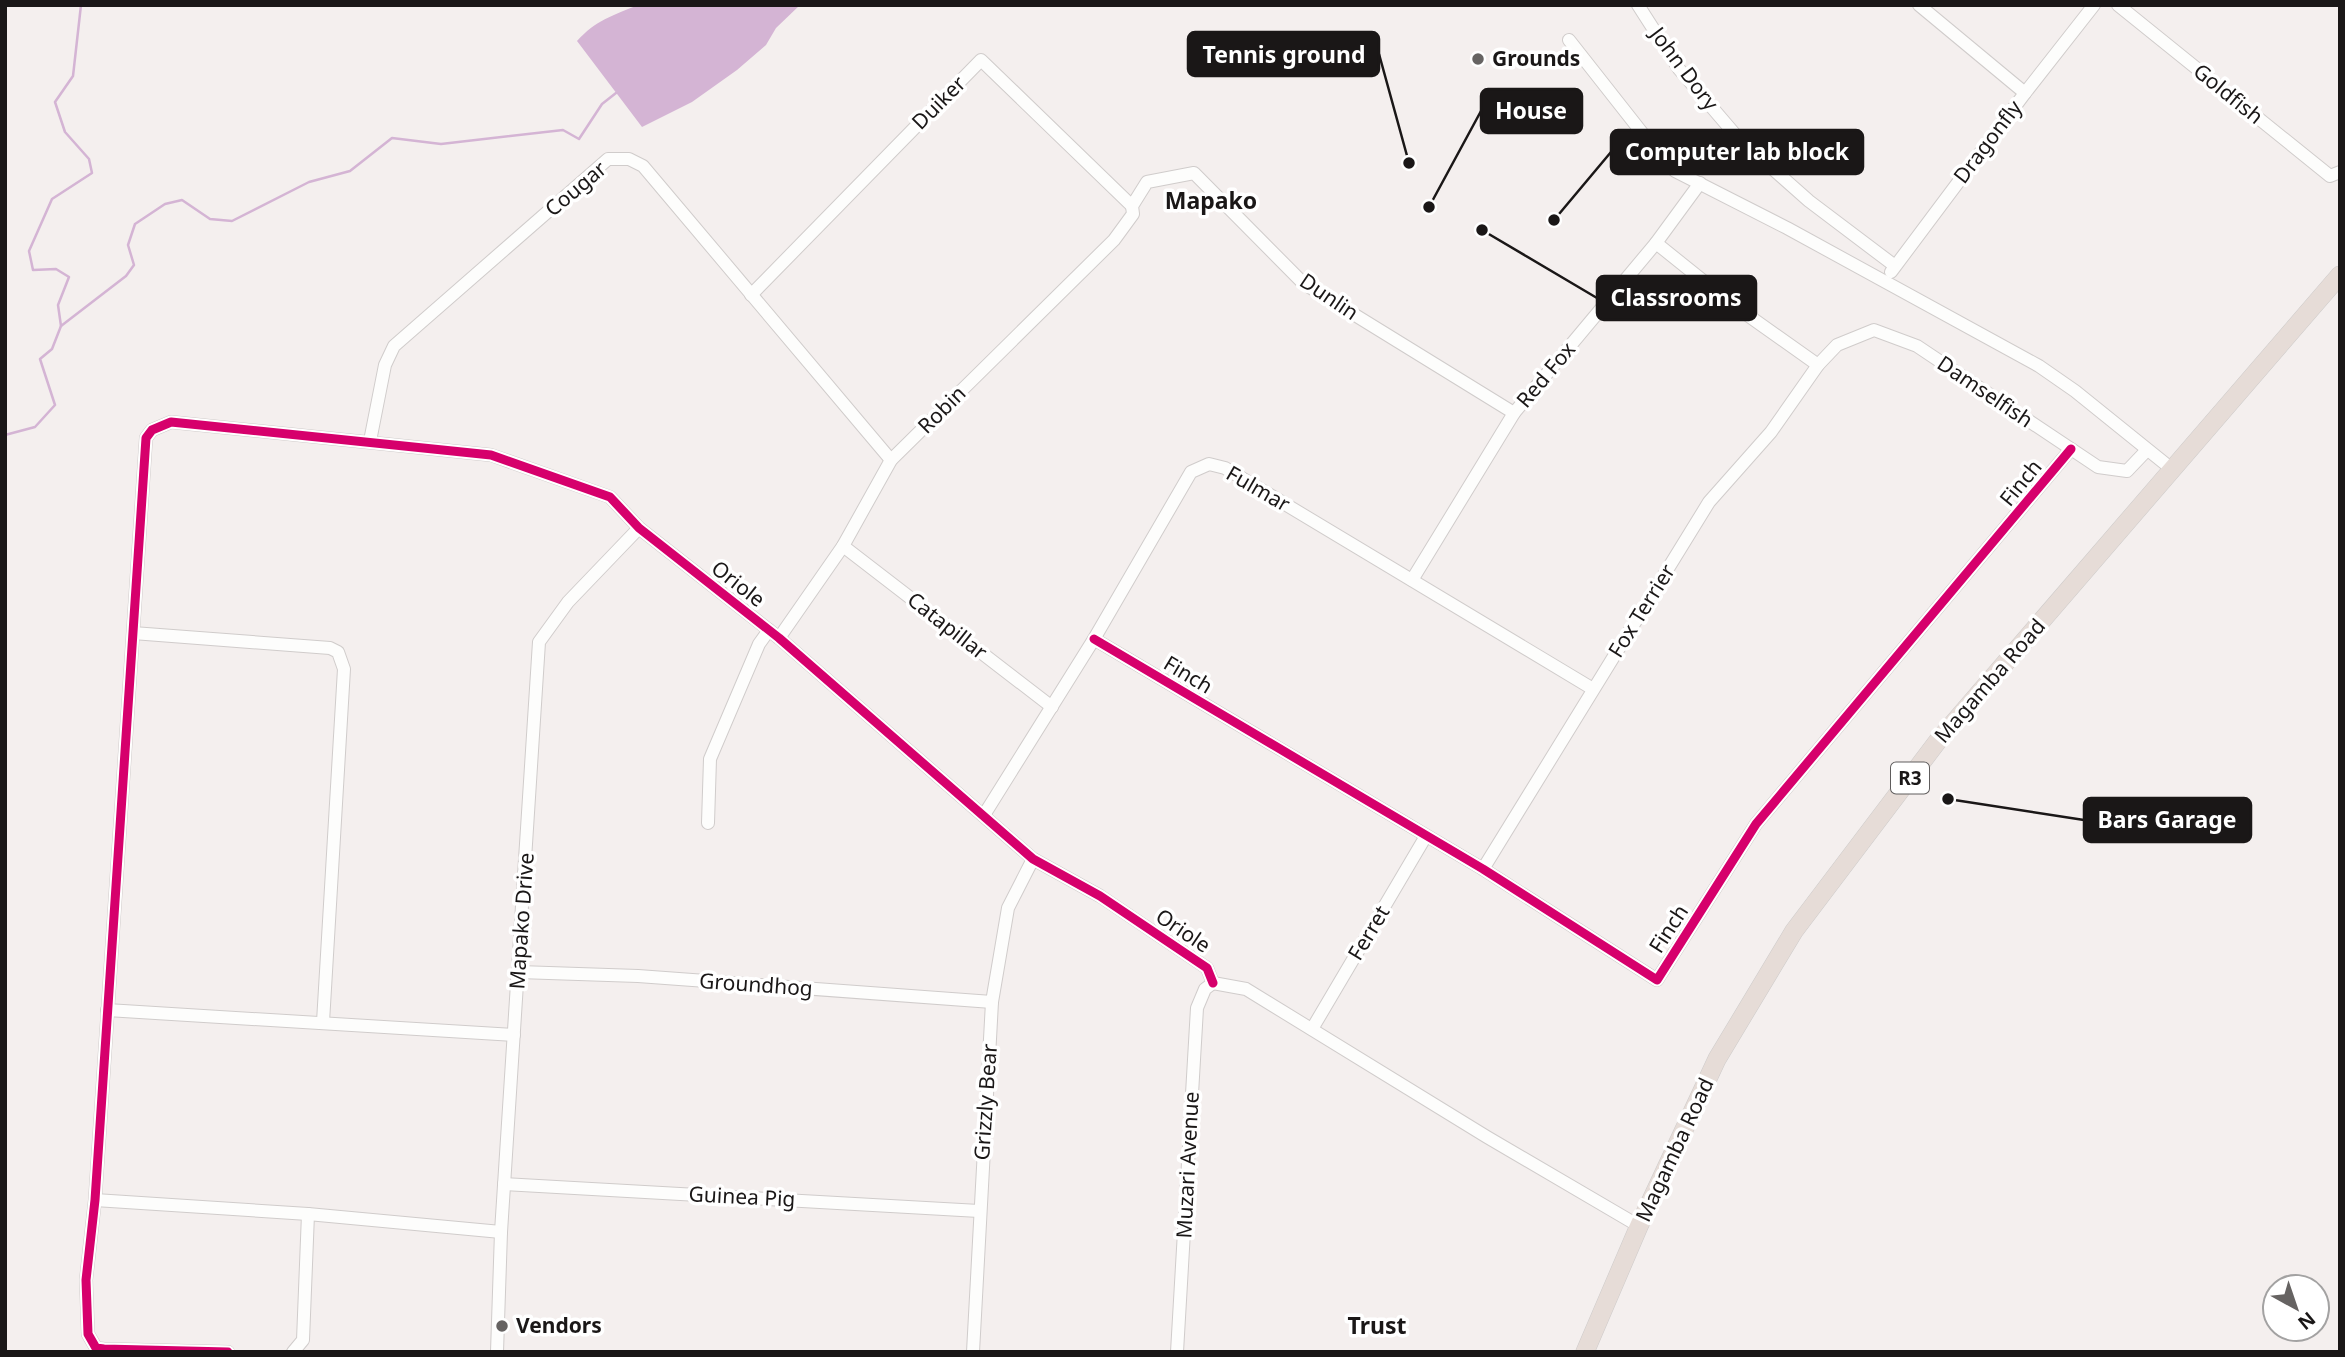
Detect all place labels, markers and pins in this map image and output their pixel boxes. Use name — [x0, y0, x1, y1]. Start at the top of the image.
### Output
callout: Tennis ground — [1188, 32, 1379, 76]
place label: Grounds — [1492, 44, 1580, 72]
marker: Grounds — [1470, 51, 1486, 67]
callout: House — [1481, 89, 1582, 133]
callout: Computer lab block — [1611, 130, 1863, 174]
callout: Classrooms — [1597, 276, 1756, 320]
callout: Bars Garage — [2084, 798, 2251, 842]
place label: Vendors — [516, 1311, 602, 1339]
marker: Vendors — [494, 1318, 510, 1334]

